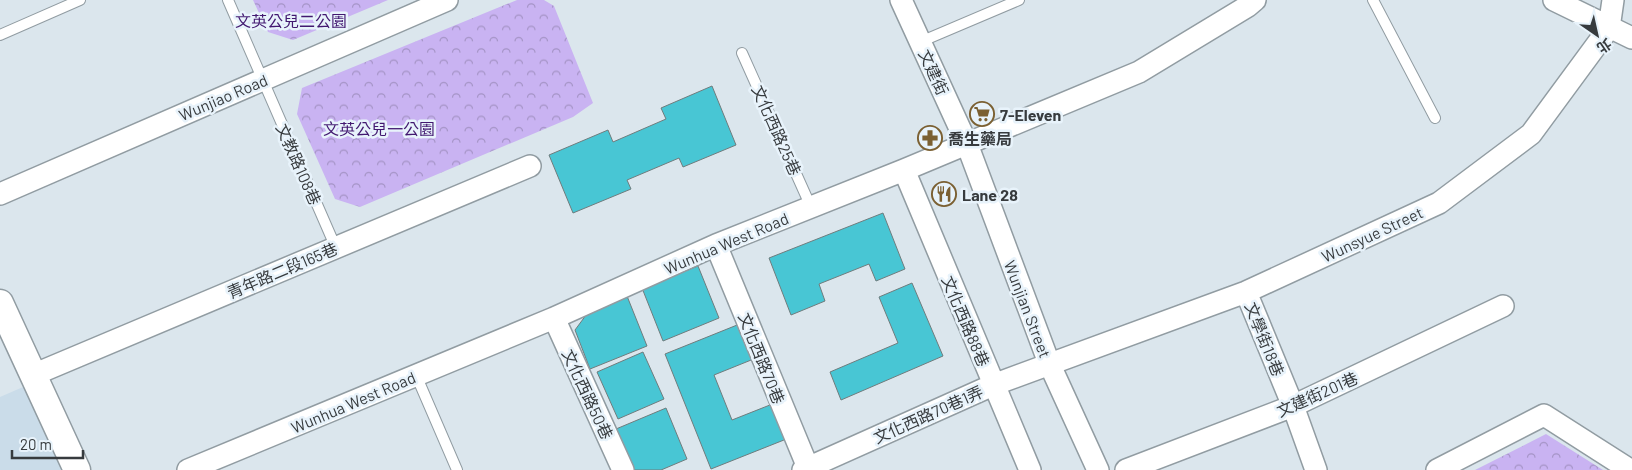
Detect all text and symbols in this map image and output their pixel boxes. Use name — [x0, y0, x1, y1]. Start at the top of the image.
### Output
north arrow — [1572, 10, 1622, 60]
park label: 文英公兒二公園 — [235, 11, 347, 30]
text: 北 — [1594, 35, 1615, 57]
street label: 文建街 — [915, 46, 953, 98]
street label: Wunjiao Road — [176, 70, 270, 124]
street label: 文化西路25巷 — [749, 82, 805, 178]
supermarket icon: 7-Eleven — [969, 101, 995, 127]
place label: 7-Eleven — [1000, 105, 1061, 124]
park label: 文英公兒一公園 — [323, 119, 435, 138]
street label: 文教路108巷 — [273, 120, 325, 208]
pharmacy icon: 喬生藥局 — [917, 125, 943, 151]
place label: 喬生藥局 — [948, 129, 1012, 148]
restaurant icon: Lane 28 — [931, 181, 957, 207]
place label: Lane 28 — [962, 185, 1018, 204]
street label: Wunsyue Street — [1318, 202, 1426, 266]
street label: Wunhua West Road — [661, 208, 791, 278]
street label: 青年路二段165巷 — [224, 238, 340, 302]
street label: Wunjian Street — [1001, 258, 1055, 360]
street label: 文化西路88巷 — [938, 273, 994, 369]
street label: 文學街18巷 — [1242, 299, 1288, 379]
street label: 文化西路70巷 — [735, 310, 789, 406]
street label: 文化西路50巷 — [559, 346, 617, 442]
street label: Wunhua West Road — [288, 367, 418, 437]
street label: 文建街201巷 — [1273, 368, 1361, 420]
street label: 文化西路70巷1弄 — [870, 381, 986, 447]
scale bar — [12, 428, 84, 460]
text: 20 m — [20, 435, 52, 453]

